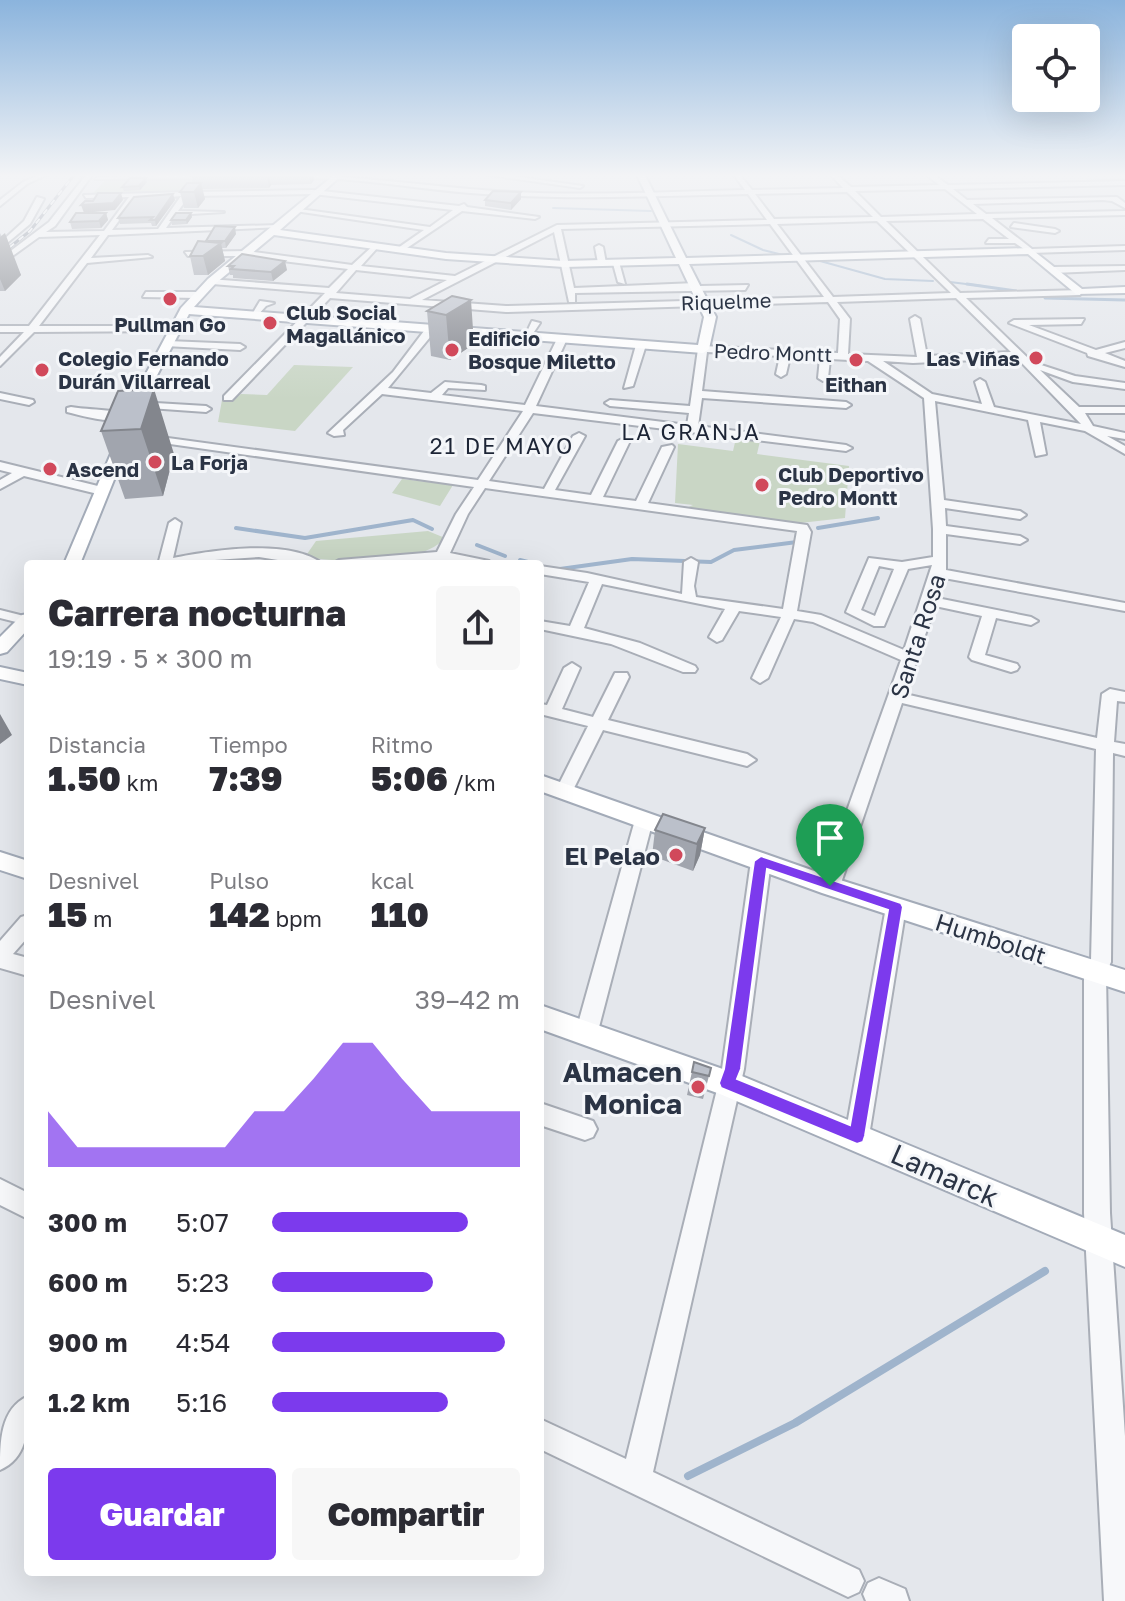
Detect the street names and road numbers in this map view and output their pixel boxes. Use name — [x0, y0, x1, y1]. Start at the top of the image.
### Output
street label: Riquelme — [680, 287, 772, 315]
street label: Pedro Montt — [713, 338, 833, 366]
street label: Santa Rosa — [883, 570, 951, 702]
street label: Humboldt — [932, 906, 1050, 970]
street label: Lamarck — [886, 1137, 1004, 1213]

